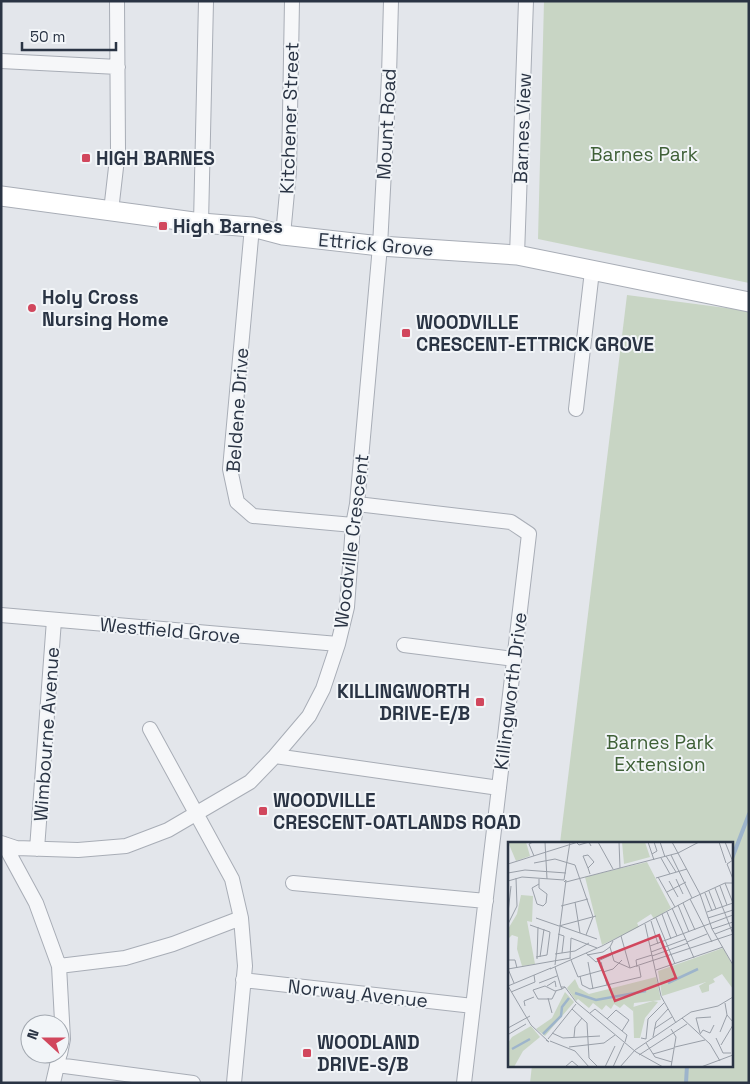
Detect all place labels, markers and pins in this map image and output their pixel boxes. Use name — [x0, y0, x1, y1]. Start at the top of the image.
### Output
place label: HIGH BARNES — [96, 146, 215, 171]
marker: HIGH BARNES — [80, 152, 92, 164]
place label: High Barnes — [173, 214, 283, 239]
marker: High Barnes — [157, 220, 169, 232]
place label: Holy Cross Nursing Home — [42, 285, 169, 332]
marker: Holy Cross Nursing Home — [26, 302, 38, 314]
place label: WOODVILLE CRESCENT-ETTRICK GROVE — [416, 310, 654, 357]
marker: WOODVILLE CRESCENT-ETTRICK GROVE — [400, 327, 412, 339]
place label: KILLINGWORTH DRIVE-E/B — [337, 679, 470, 726]
marker: KILLINGWORTH DRIVE-E/B — [474, 696, 486, 708]
place label: WOODVILLE CRESCENT-OATLANDS ROAD — [273, 788, 521, 835]
marker: WOODVILLE CRESCENT-OATLANDS ROAD — [257, 805, 269, 817]
place label: WOODLAND DRIVE-S/B — [317, 1030, 420, 1077]
marker: WOODLAND DRIVE-S/B — [301, 1047, 313, 1059]

